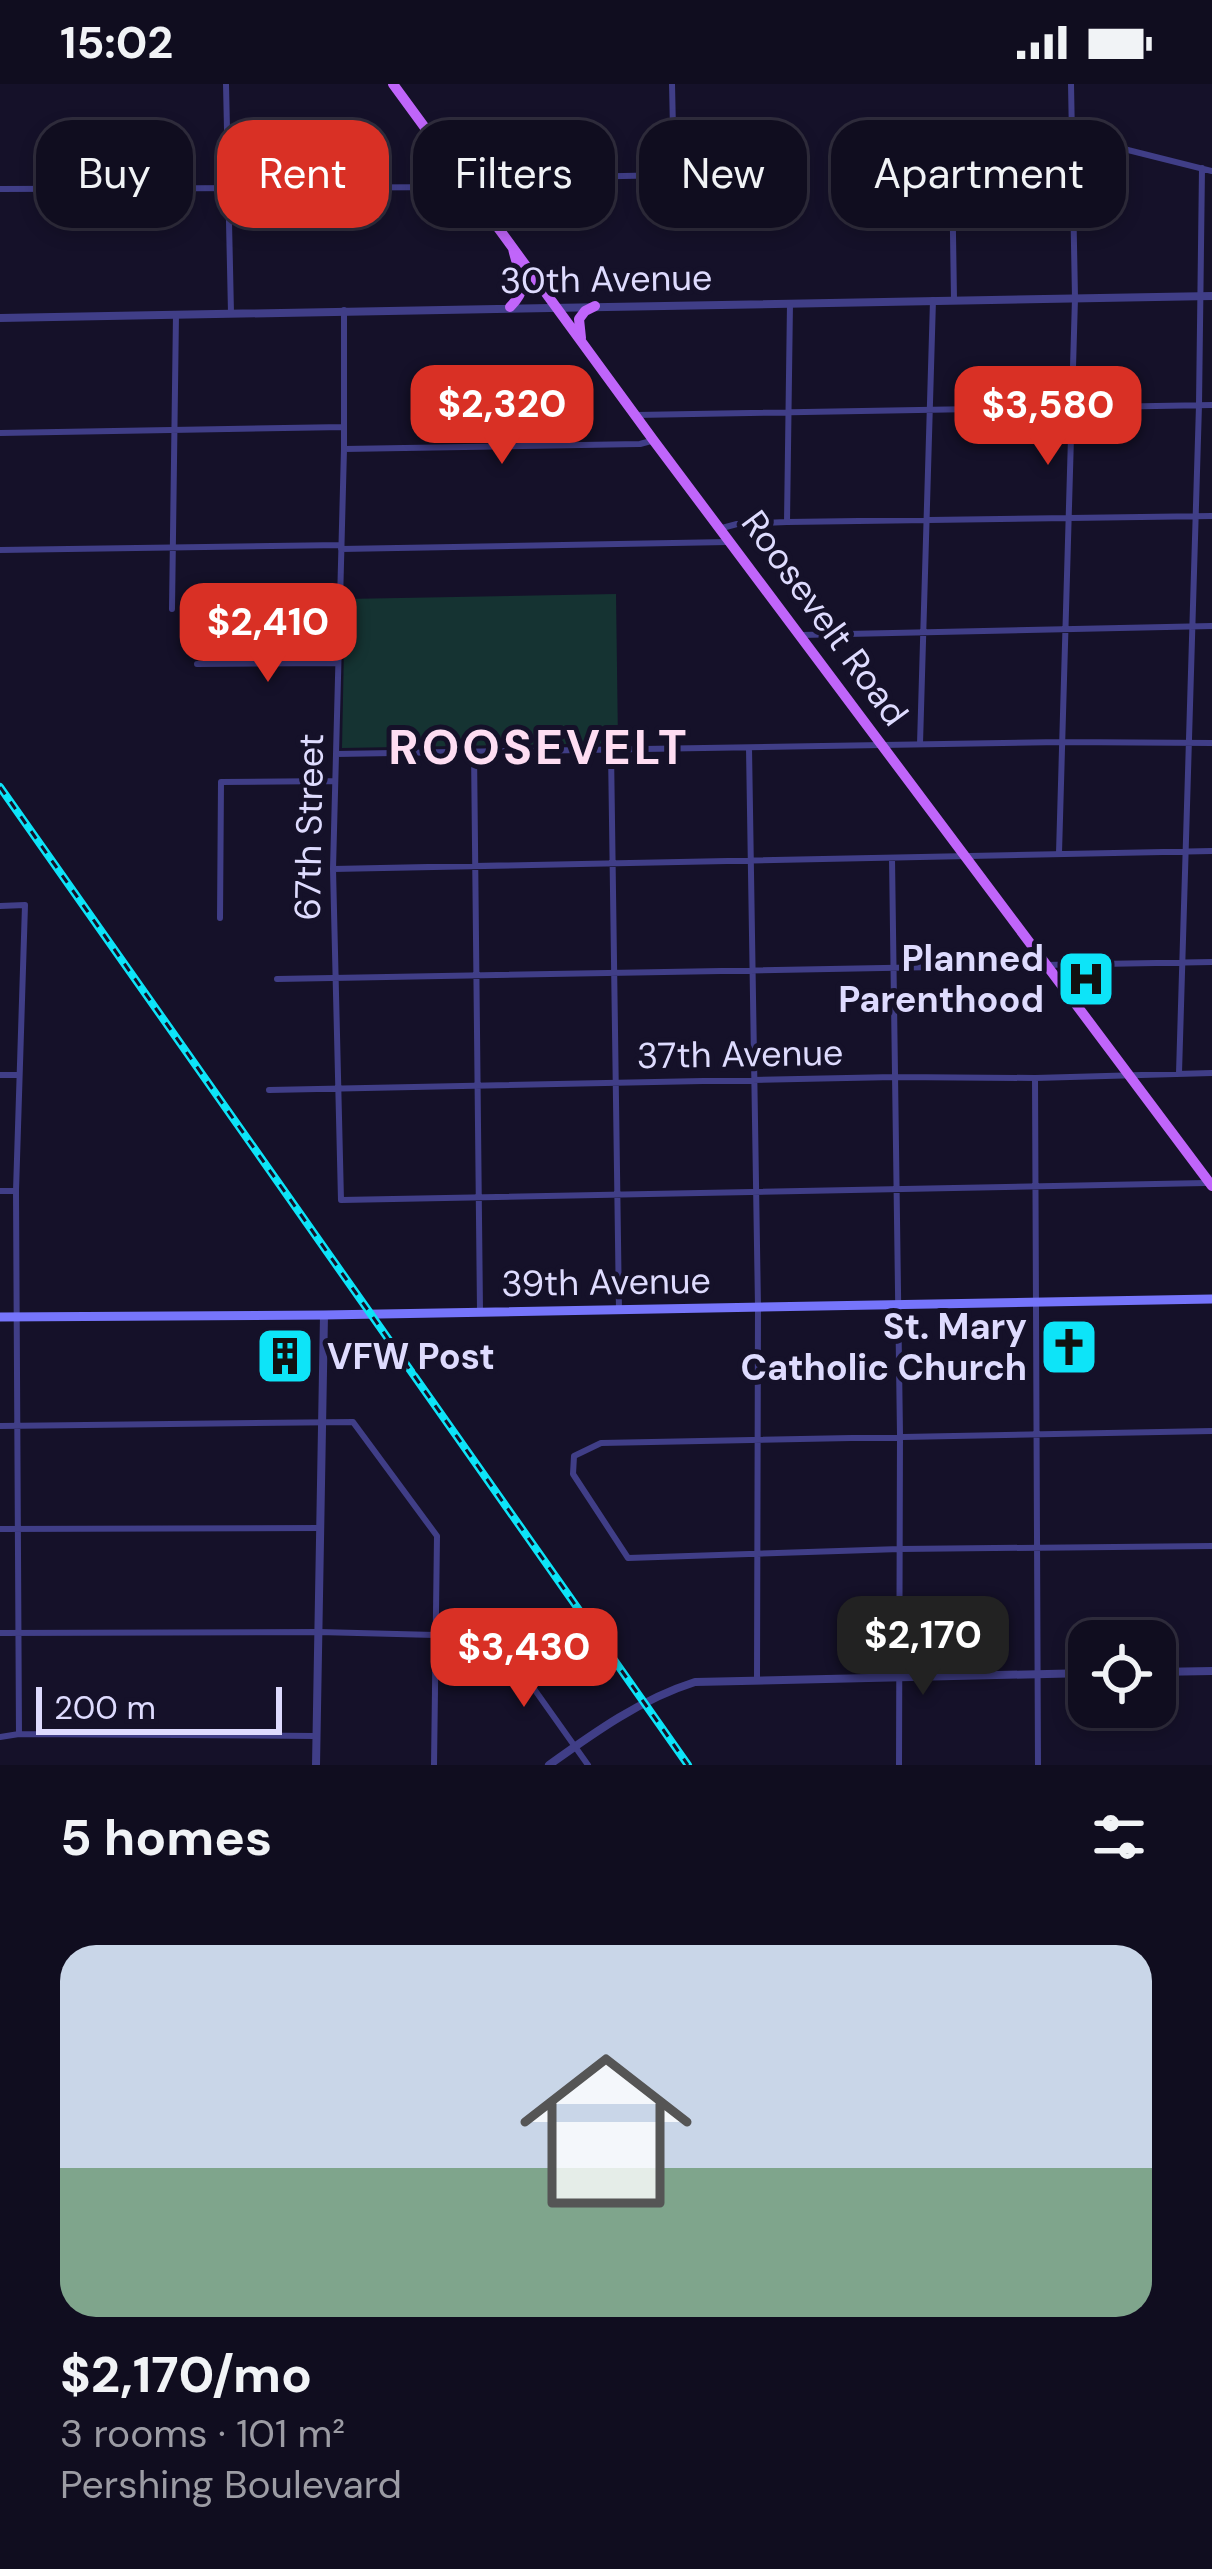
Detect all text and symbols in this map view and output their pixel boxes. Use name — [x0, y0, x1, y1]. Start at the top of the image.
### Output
text: 15:02 — [60, 13, 173, 72]
chip: Buy — [36, 120, 193, 228]
chip: Rent — [217, 120, 389, 228]
chip: Filters — [413, 120, 615, 228]
chip: New — [639, 120, 807, 228]
chip: Apartment — [831, 120, 1126, 228]
street label: 30th Avenue — [499, 254, 713, 304]
pin: $2,320 — [404, 365, 600, 467]
pin: $3,580 — [950, 366, 1146, 468]
text: $2,320 — [438, 378, 566, 429]
text: $3,580 — [981, 379, 1115, 430]
street label: Roosevelt Road — [731, 501, 919, 735]
pin: $2,410 — [170, 583, 366, 685]
text: $2,410 — [207, 596, 329, 647]
district label: ROOSEVELT — [388, 716, 690, 779]
street label: 67th Street — [284, 733, 334, 921]
place label: Planned Parenthood — [838, 935, 1044, 1023]
hospital icon: Planned Parenthood — [1055, 948, 1117, 1010]
street label: 37th Avenue — [636, 1029, 844, 1079]
street label: 39th Avenue — [501, 1257, 711, 1307]
place label: St. Mary Catholic Church — [740, 1303, 1027, 1391]
church icon: St. Mary Catholic Church — [1038, 1316, 1100, 1378]
building icon: VFW Post — [254, 1325, 316, 1387]
place label: VFW Post — [327, 1333, 495, 1380]
pin: $2,170 — [825, 1596, 1021, 1698]
pin: $3,430 — [426, 1608, 622, 1710]
text: $2,170 — [864, 1609, 982, 1660]
map controls — [1068, 1620, 1176, 1728]
button: locate — [1068, 1620, 1176, 1728]
text: $3,430 — [458, 1621, 591, 1672]
scale bar — [36, 1681, 282, 1734]
text: 200 m — [54, 1686, 156, 1729]
text: 5 homes — [60, 1804, 272, 1871]
icon: filters — [1086, 1804, 1152, 1870]
icon: home — [498, 2023, 714, 2239]
text: $2,170/mo — [60, 2341, 312, 2408]
text: 3 rooms · 101 m² — [60, 2408, 345, 2459]
text: Pershing Boulevard — [60, 2459, 402, 2510]

